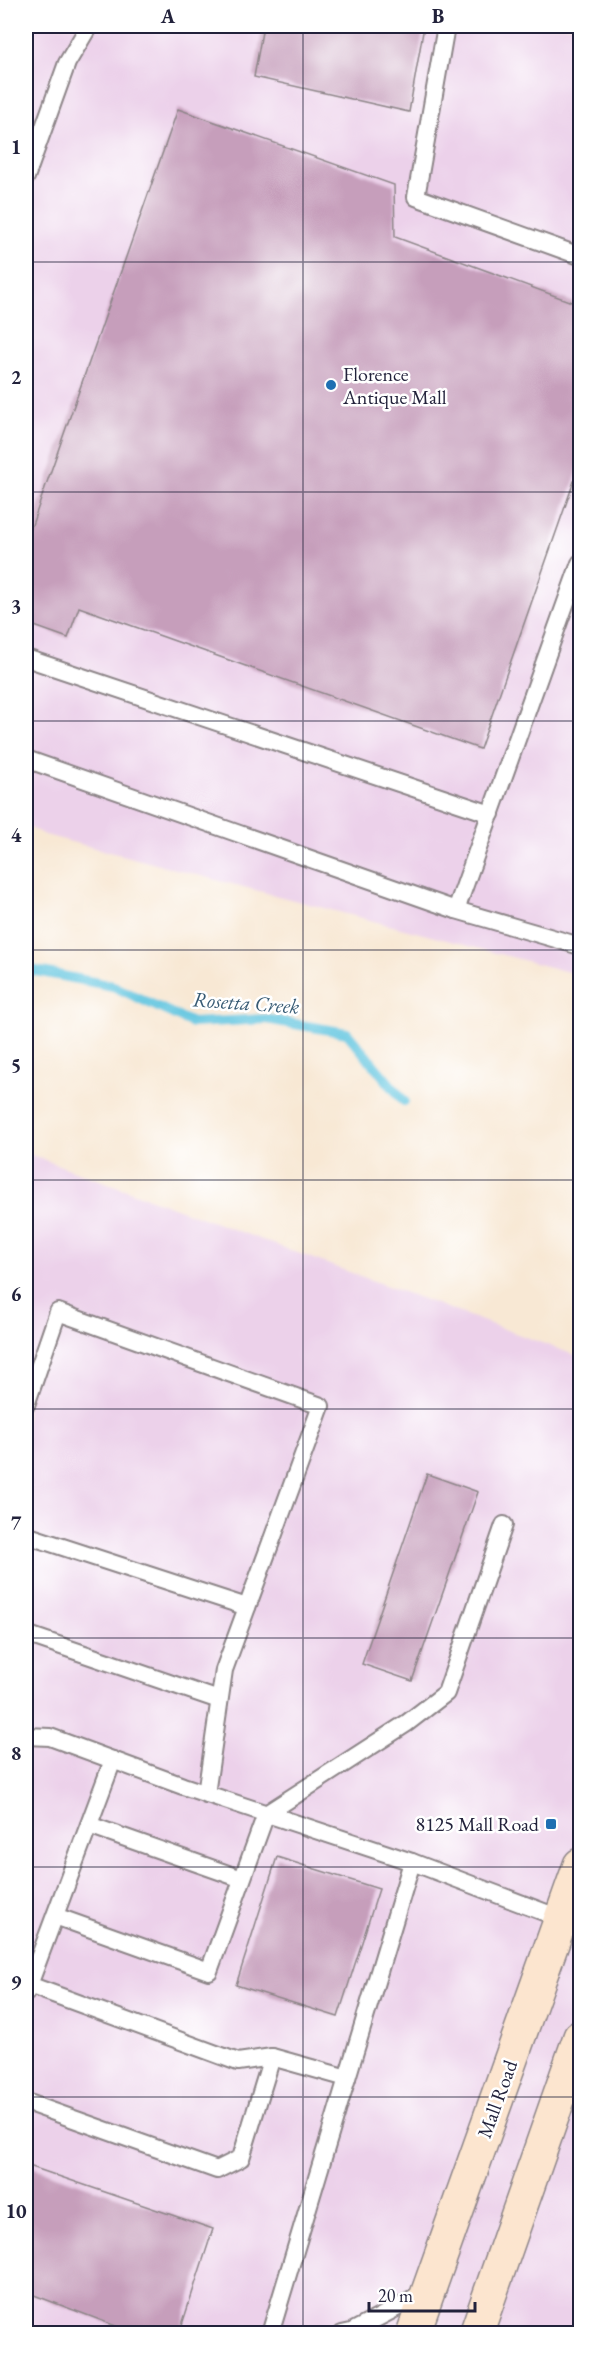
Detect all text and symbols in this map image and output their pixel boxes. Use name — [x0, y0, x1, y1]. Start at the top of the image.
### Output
text: A — [160, 3, 176, 29]
text: B — [432, 3, 444, 29]
text: 1 — [11, 134, 21, 160]
place label: Florence Antique Mall — [342, 361, 447, 410]
text: 2 — [11, 364, 22, 390]
marker: Florence Antique Mall — [324, 378, 338, 392]
text: 3 — [11, 593, 21, 619]
text: 4 — [11, 822, 22, 848]
water label: Rosetta Creek — [192, 985, 301, 1020]
text: 5 — [11, 1052, 21, 1078]
text: 6 — [11, 1281, 22, 1307]
text: 7 — [11, 1510, 22, 1536]
text: 8 — [11, 1740, 21, 1766]
place label: 8125 Mall Road — [416, 1811, 540, 1837]
marker: 8125 Mall Road — [544, 1817, 558, 1831]
text: 9 — [11, 1969, 22, 1995]
street label: Mall Road — [471, 2056, 523, 2142]
text: 10 — [5, 2198, 27, 2224]
scale bar — [369, 2275, 476, 2313]
text: 20 m — [378, 2284, 413, 2307]

